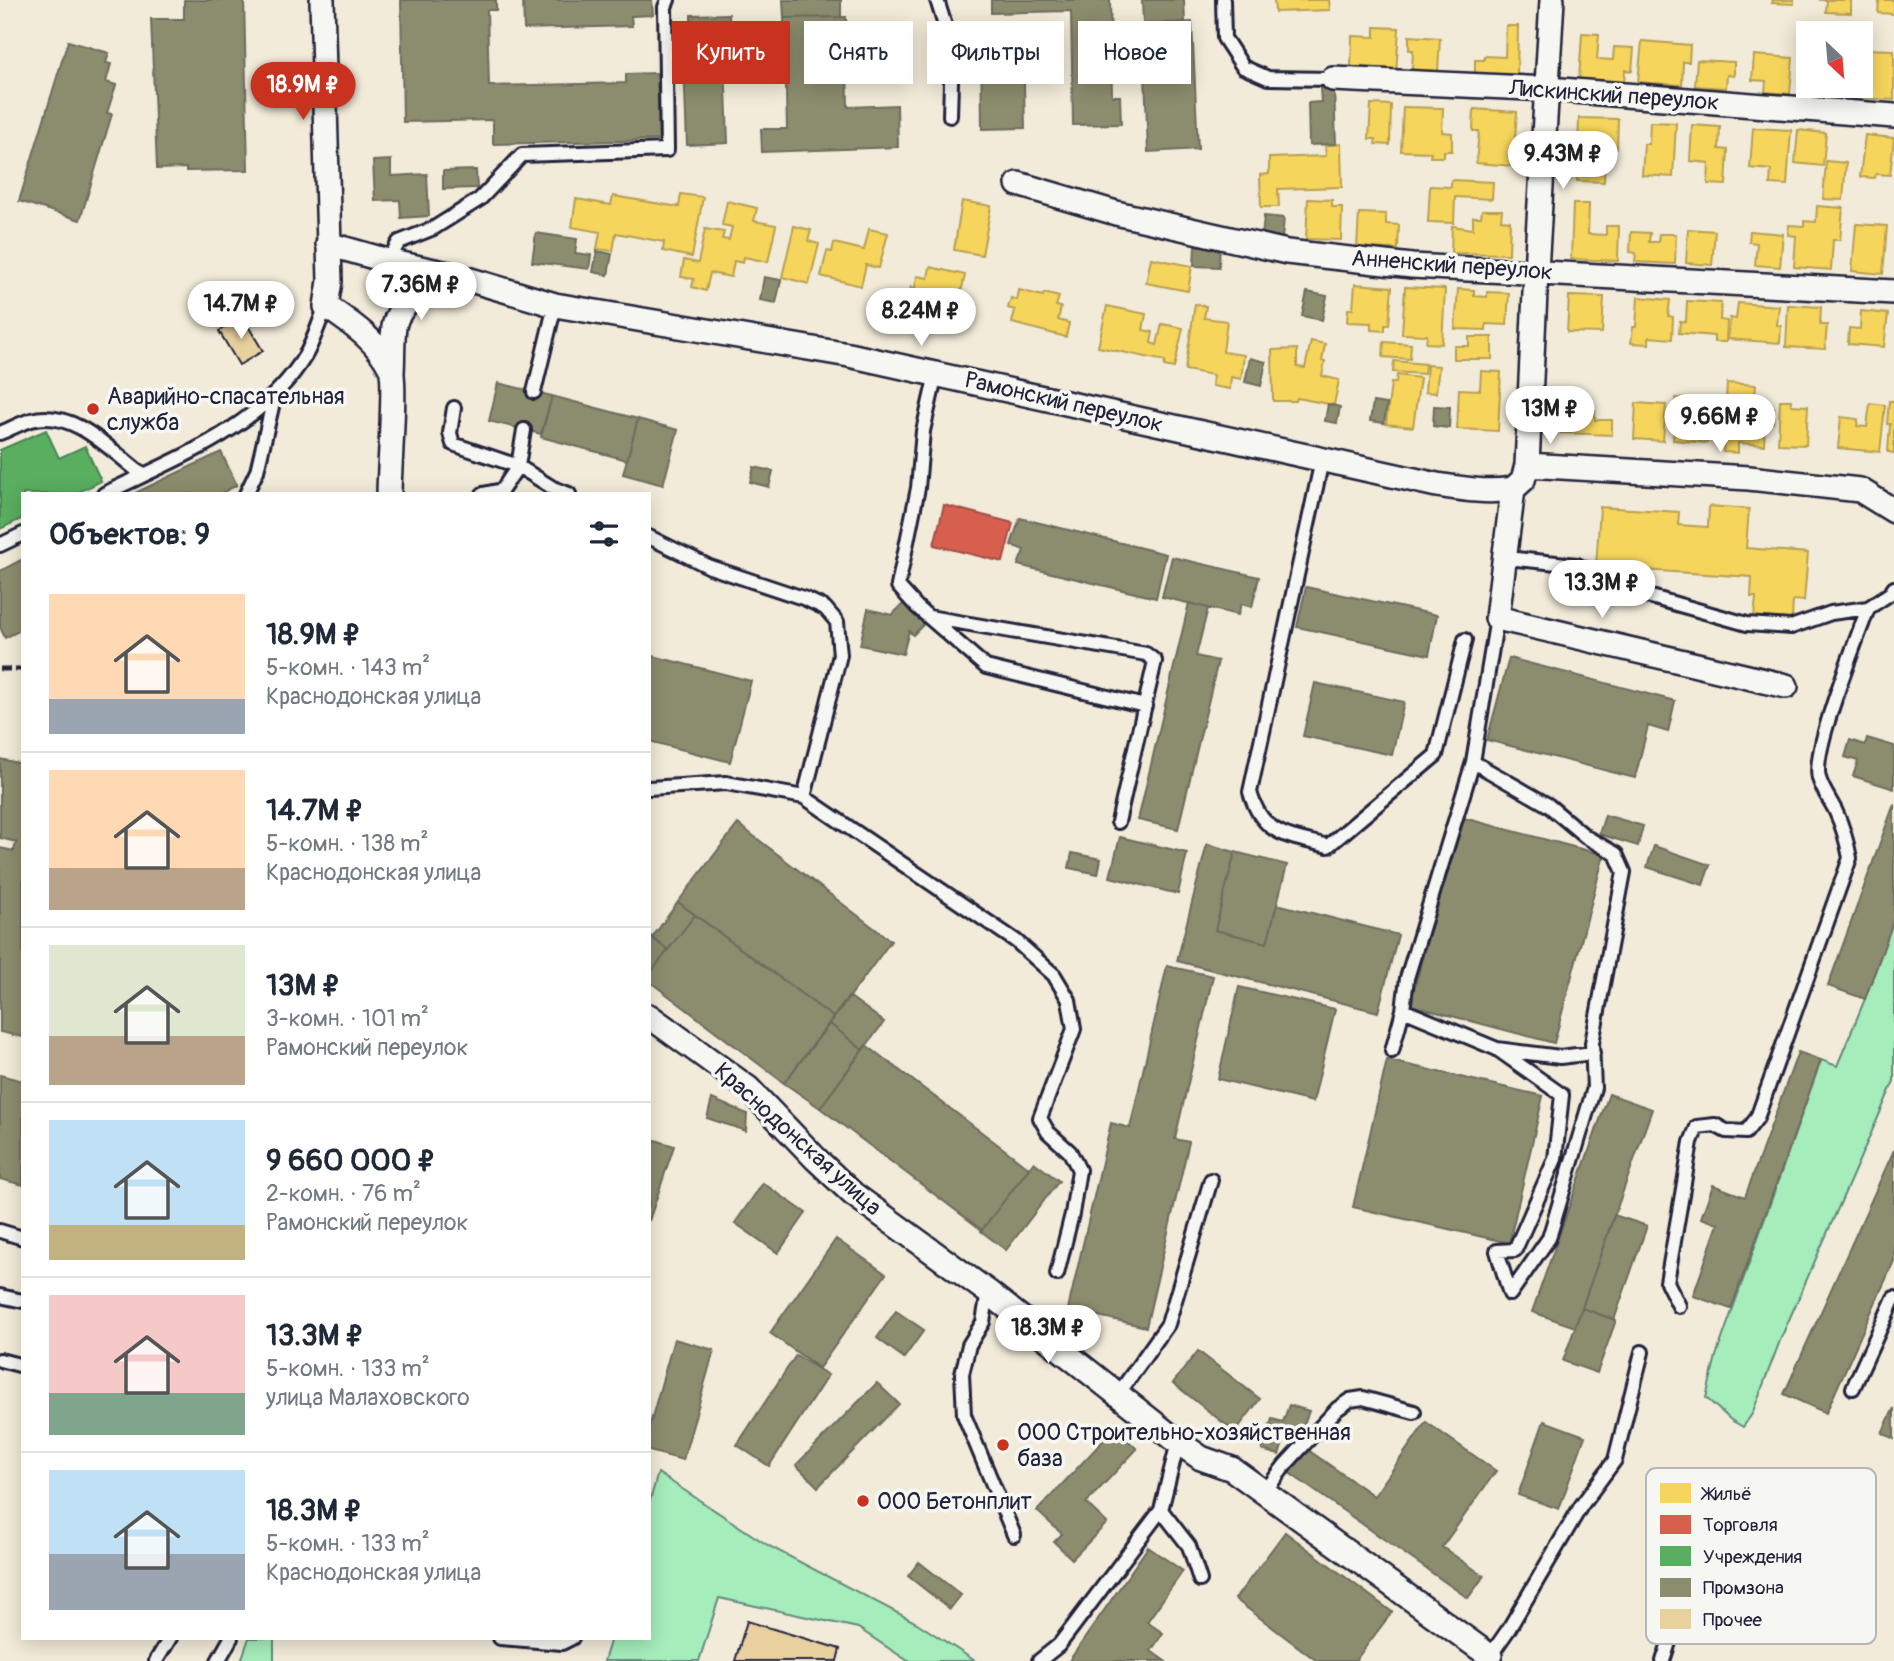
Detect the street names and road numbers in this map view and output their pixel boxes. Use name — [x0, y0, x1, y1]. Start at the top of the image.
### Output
street label: Лискинский переулок — [1507, 73, 1720, 117]
street label: Анненский переулок — [1350, 243, 1554, 287]
street label: Рамонский переулок — [962, 365, 1166, 439]
street label: Краснодонская улица — [708, 1056, 888, 1222]

